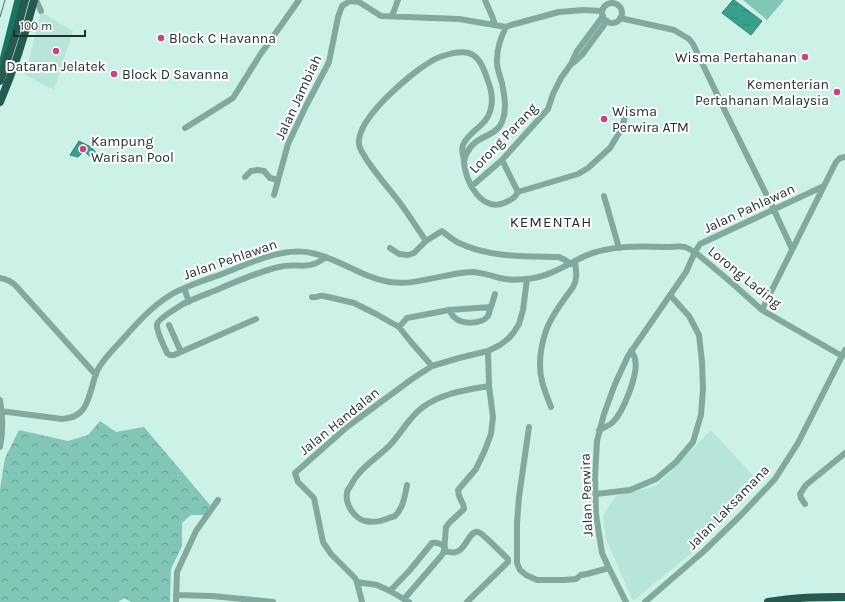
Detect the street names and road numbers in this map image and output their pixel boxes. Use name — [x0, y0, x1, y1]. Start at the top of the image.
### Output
street label: Jalan Jambiah — [271, 52, 326, 142]
street label: Lorong Parang — [466, 100, 541, 177]
street label: Jalan Pahlawan — [701, 180, 797, 237]
street label: Jalan Pehlawan — [181, 235, 279, 283]
street label: Lorong Lading — [704, 243, 785, 312]
street label: Jalan Handalan — [296, 384, 383, 459]
street label: Jalan Perwira — [577, 453, 596, 537]
street label: Jalan Laksamana — [684, 462, 773, 553]

